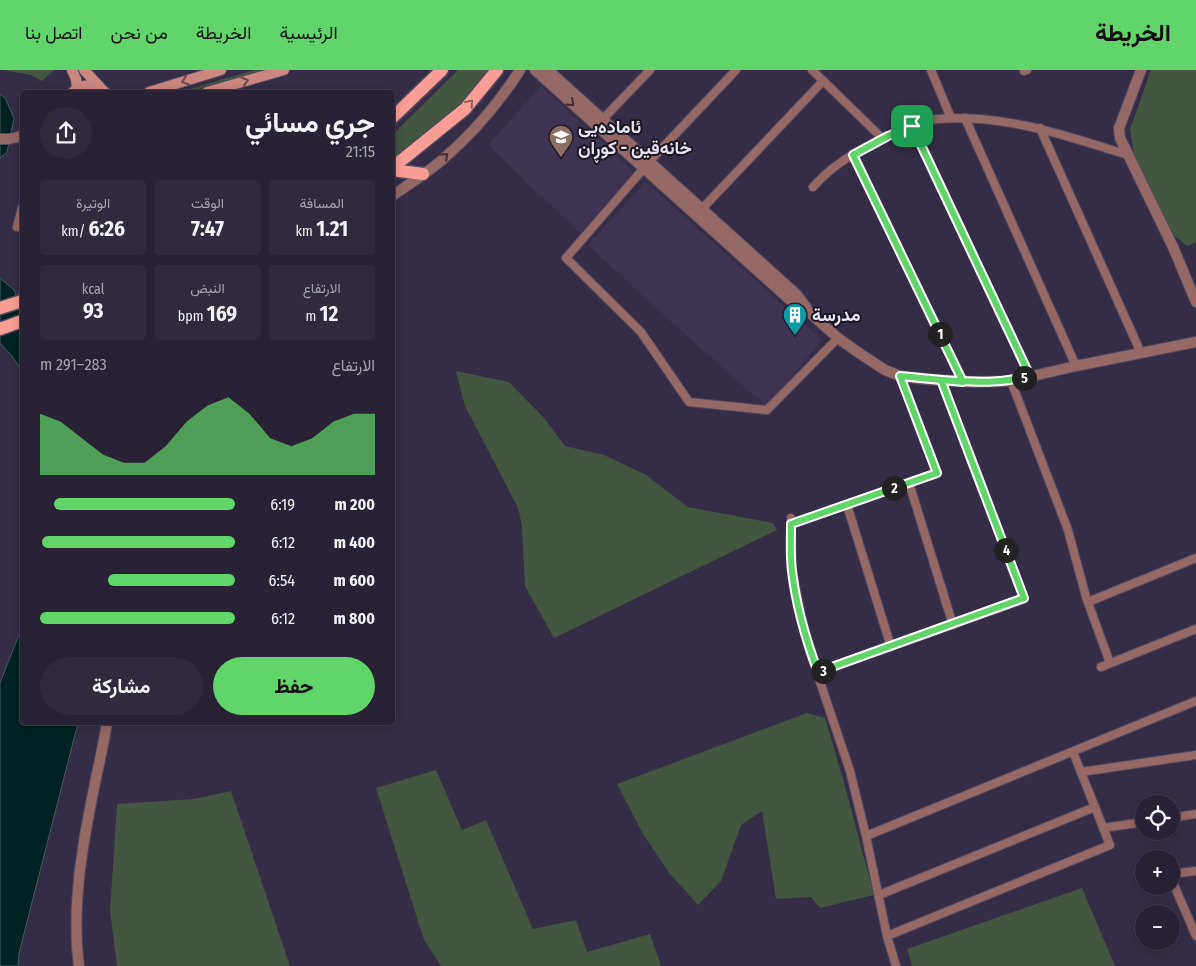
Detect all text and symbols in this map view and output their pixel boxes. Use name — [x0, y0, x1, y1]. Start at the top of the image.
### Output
text: الخريطة — [1095, 19, 1171, 47]
text: اتصل بنا — [25, 22, 83, 44]
text: من نحن — [111, 22, 168, 44]
text: الخريطة — [196, 22, 251, 44]
text: الرئيسية — [279, 22, 338, 44]
one-way arrow — [181, 76, 190, 86]
one-way arrow — [241, 77, 249, 87]
one-way arrow — [565, 97, 574, 106]
one-way arrow — [464, 99, 473, 108]
pin — [891, 105, 933, 147]
text: جري مسائي — [245, 106, 375, 139]
button: share — [40, 107, 92, 159]
icon: arrive — [898, 112, 926, 140]
place label: ئامادەیی خانەقین - کوڕان — [578, 116, 692, 163]
school or university icon: ئامادەیی خانەقین - کوڕان — [548, 124, 574, 158]
text: 21:15 — [346, 142, 375, 161]
one-way arrow — [440, 153, 449, 162]
text: الوتيرة — [76, 195, 110, 212]
text: الوقت — [191, 195, 224, 212]
text: المسافة — [300, 195, 344, 212]
text: 6:26 — [88, 216, 125, 242]
text: 7:47 — [191, 216, 224, 242]
text: 1.21 — [316, 216, 348, 242]
text: /km — [61, 223, 88, 240]
text: km — [296, 223, 316, 240]
text: النبض — [190, 280, 225, 297]
text: الارتفاع — [303, 280, 341, 297]
text: kcal — [82, 281, 105, 298]
text: 93 — [83, 298, 103, 324]
text: 169 — [207, 301, 237, 327]
text: 12 — [320, 301, 338, 327]
building icon: مدرسة — [782, 302, 808, 336]
place label: مدرسة — [812, 304, 861, 326]
text: bpm — [178, 308, 207, 325]
text: m — [305, 308, 320, 325]
pin: 1 — [928, 322, 952, 346]
text: 1 — [938, 326, 943, 343]
text: 283–291 m — [40, 355, 107, 374]
text: الارتفاع — [332, 356, 375, 375]
pin: 5 — [1012, 366, 1036, 390]
text: 5 — [1021, 370, 1028, 387]
pin: 2 — [882, 476, 906, 500]
text: 2 — [891, 480, 898, 497]
text: 6:19 — [270, 495, 295, 514]
text: 200 m — [335, 495, 375, 514]
text: 6:12 — [271, 533, 295, 552]
text: 400 m — [334, 533, 375, 552]
pin: 4 — [994, 538, 1018, 562]
text: 4 — [1003, 542, 1010, 559]
text: 6:54 — [269, 571, 295, 590]
text: 600 m — [334, 571, 375, 590]
text: 6:12 — [271, 609, 295, 628]
text: 800 m — [334, 609, 375, 628]
button: مشاركة — [40, 657, 203, 715]
button: حفظ — [213, 657, 375, 715]
pin: 3 — [810, 658, 836, 684]
text: 3 — [820, 663, 827, 680]
map controls — [1135, 795, 1180, 950]
button: locate — [1135, 795, 1180, 840]
button: + — [1135, 850, 1180, 895]
button: − — [1135, 905, 1180, 950]

